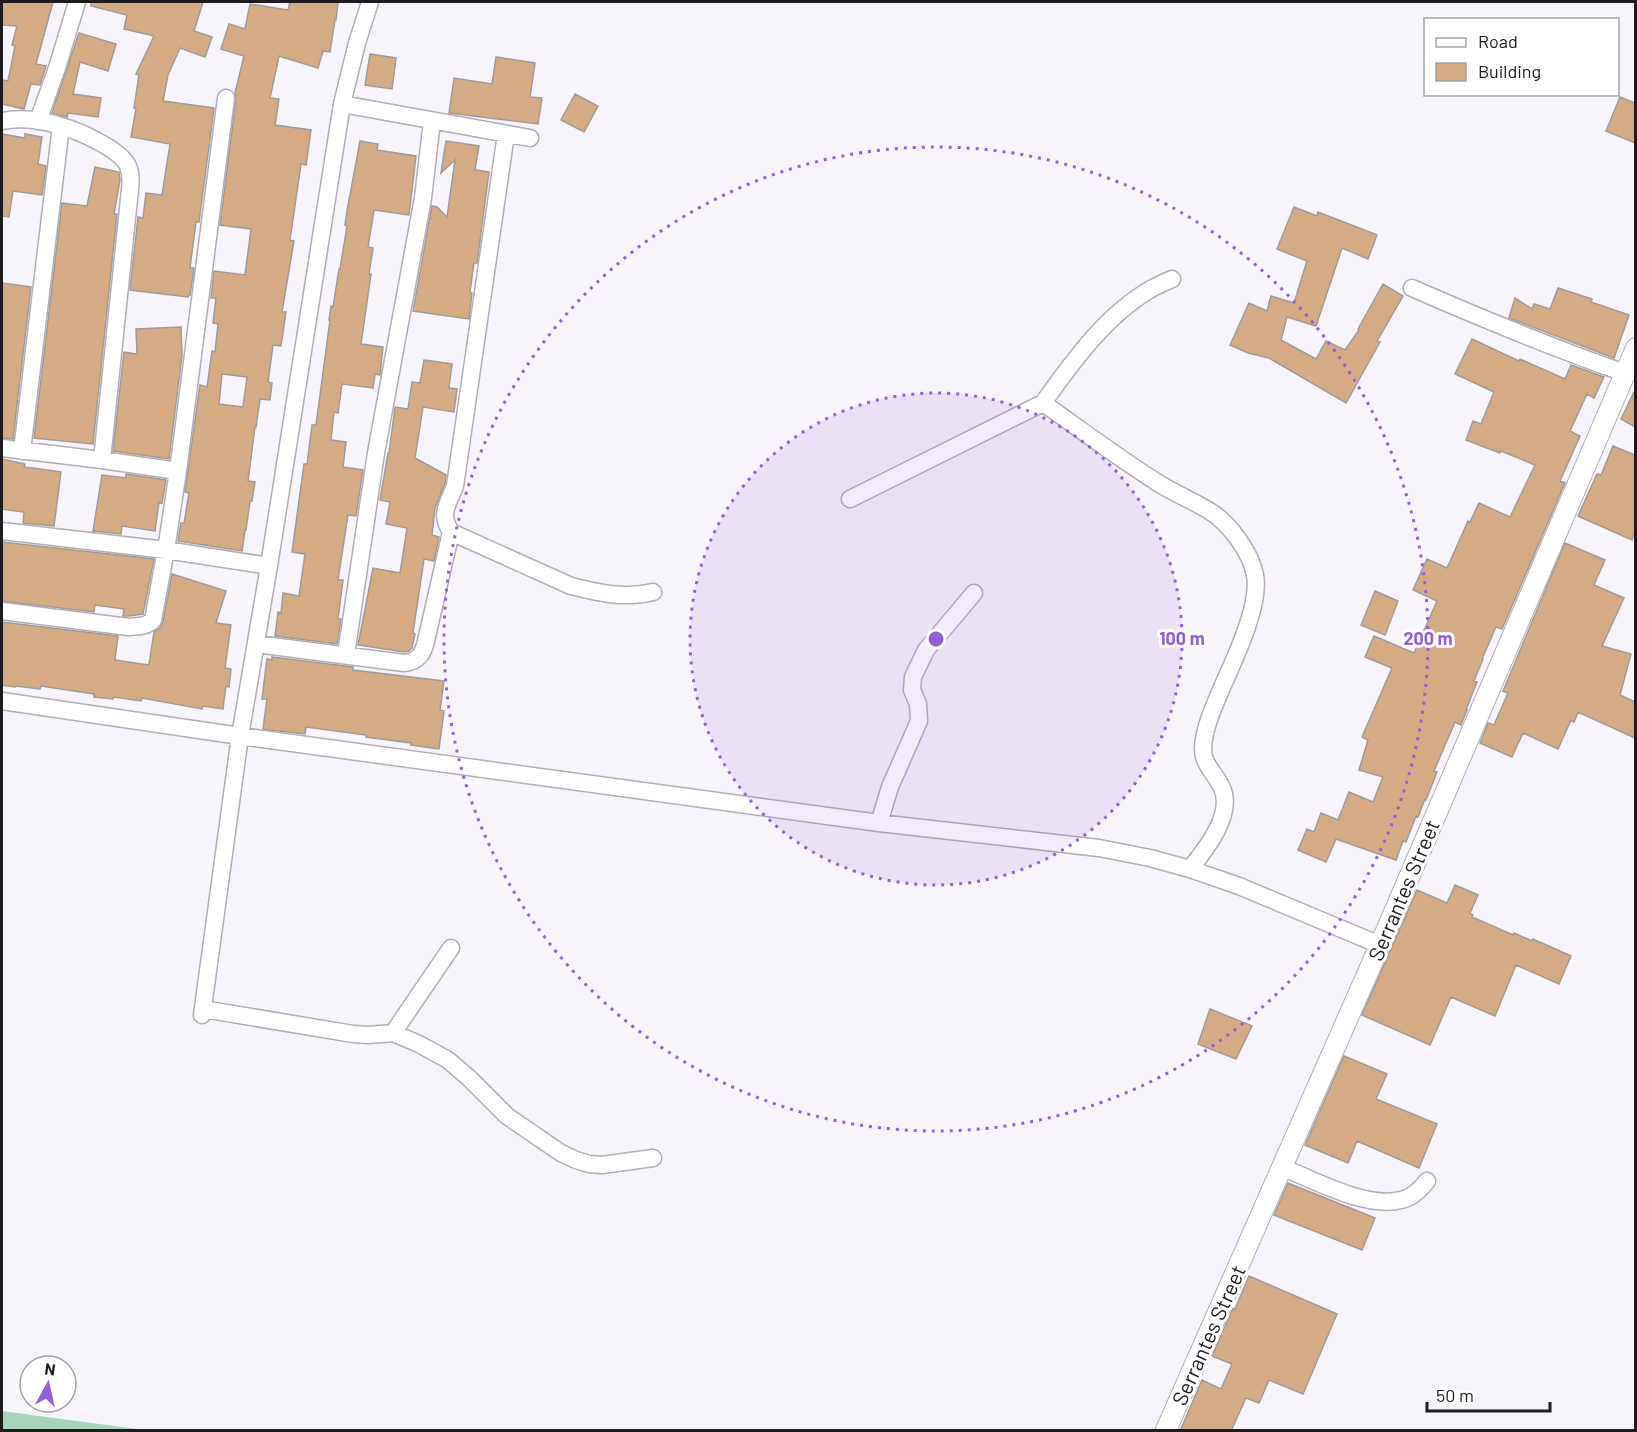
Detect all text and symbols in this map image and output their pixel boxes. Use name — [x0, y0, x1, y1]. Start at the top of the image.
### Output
legend — [1424, 18, 1619, 96]
text: Road — [1478, 30, 1518, 52]
text: Building — [1478, 60, 1541, 82]
text: 100 m — [1159, 627, 1205, 649]
text: 200 m — [1403, 627, 1453, 649]
centre of rings — [926, 629, 946, 649]
street label: Serrantes Street — [1362, 816, 1444, 964]
street label: Serrantes Street — [1166, 1261, 1250, 1409]
north arrow — [18, 1354, 78, 1414]
text: N — [44, 1359, 57, 1379]
scale bar — [1427, 1375, 1550, 1413]
text: 50 m — [1436, 1384, 1474, 1406]

